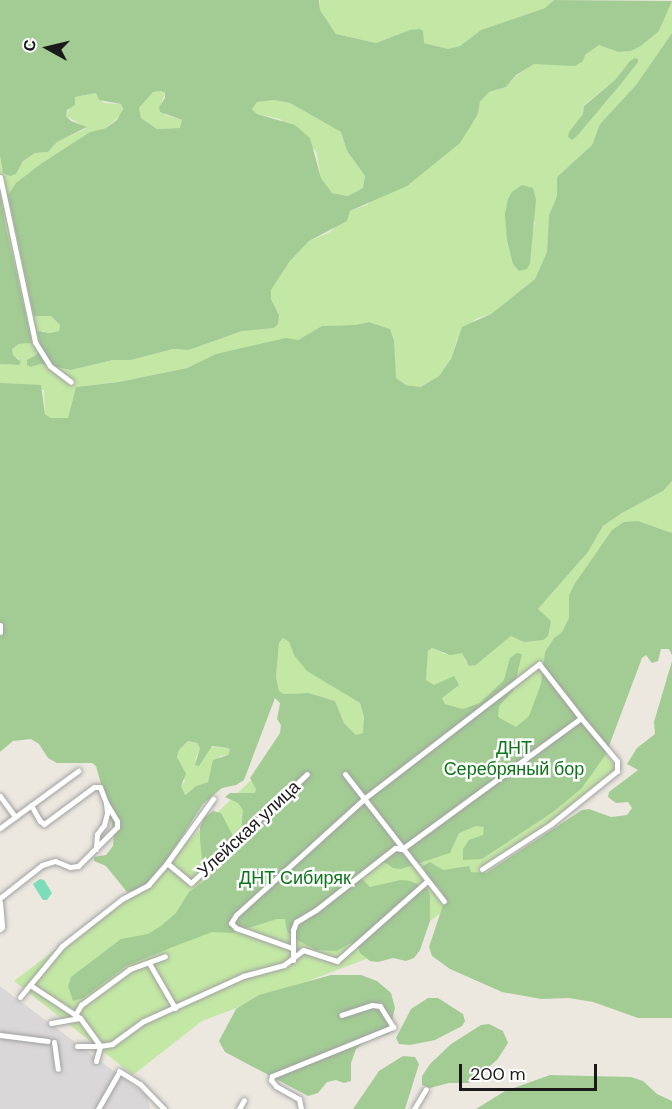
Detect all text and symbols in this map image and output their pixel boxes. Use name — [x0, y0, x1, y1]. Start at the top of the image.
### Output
north arrow — [18, 18, 78, 78]
text: С — [18, 38, 41, 53]
park label: ДНТ Серебряный бор — [444, 738, 584, 780]
street label: Улейская улица — [193, 776, 305, 882]
park label: ДНТ Сибиряк — [239, 867, 351, 889]
scale bar — [462, 1052, 600, 1090]
text: 200 m — [470, 1062, 526, 1086]

